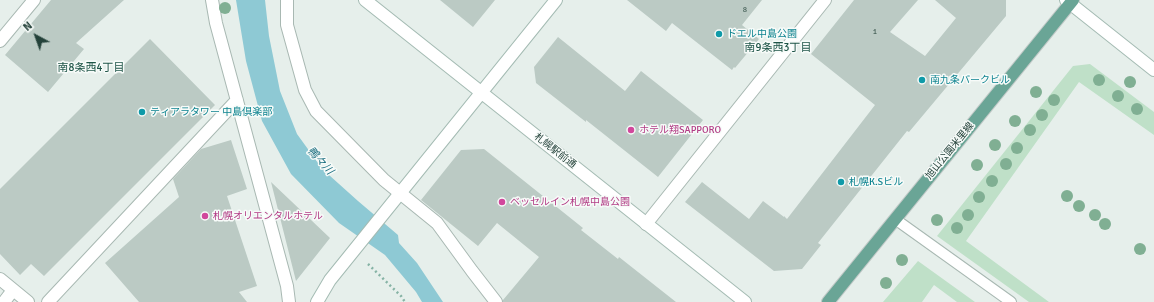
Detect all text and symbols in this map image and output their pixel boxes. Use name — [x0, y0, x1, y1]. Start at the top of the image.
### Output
house number: 8 — [743, 5, 747, 15]
north arrow — [16, 16, 56, 56]
text: N — [21, 19, 35, 34]
house number: 1 — [873, 27, 877, 37]
place label: ドエル中島公園 — [727, 28, 797, 40]
marker: ドエル中島公園 — [714, 29, 724, 39]
district label: 南9条西3丁目 — [745, 41, 811, 55]
district label: 南8条西4丁目 — [58, 61, 124, 75]
place label: 南九条パークビル — [930, 74, 1010, 86]
marker: 南九条パークビル — [917, 75, 927, 85]
place label: ティアラタワー 中島倶楽部 — [150, 106, 272, 118]
marker: ティアラタワー 中島倶楽部 — [137, 107, 147, 117]
street label: 旭山公園米里線 — [923, 120, 977, 182]
place label: ホテル翔SAPPORO — [639, 124, 721, 136]
marker: ホテル翔SAPPORO — [626, 125, 636, 135]
street label: 札幌駅前通 — [532, 131, 578, 171]
water label: 鴨々川 — [304, 144, 336, 178]
place label: 札幌K.Sビル — [849, 176, 903, 188]
marker: 札幌K.Sビル — [836, 177, 846, 187]
place label: ベッセルイン札幌中島公園 — [510, 196, 630, 208]
marker: ベッセルイン札幌中島公園 — [497, 197, 507, 207]
place label: 札幌オリエンタルホテル — [213, 210, 323, 222]
marker: 札幌オリエンタルホテル — [200, 211, 210, 221]

